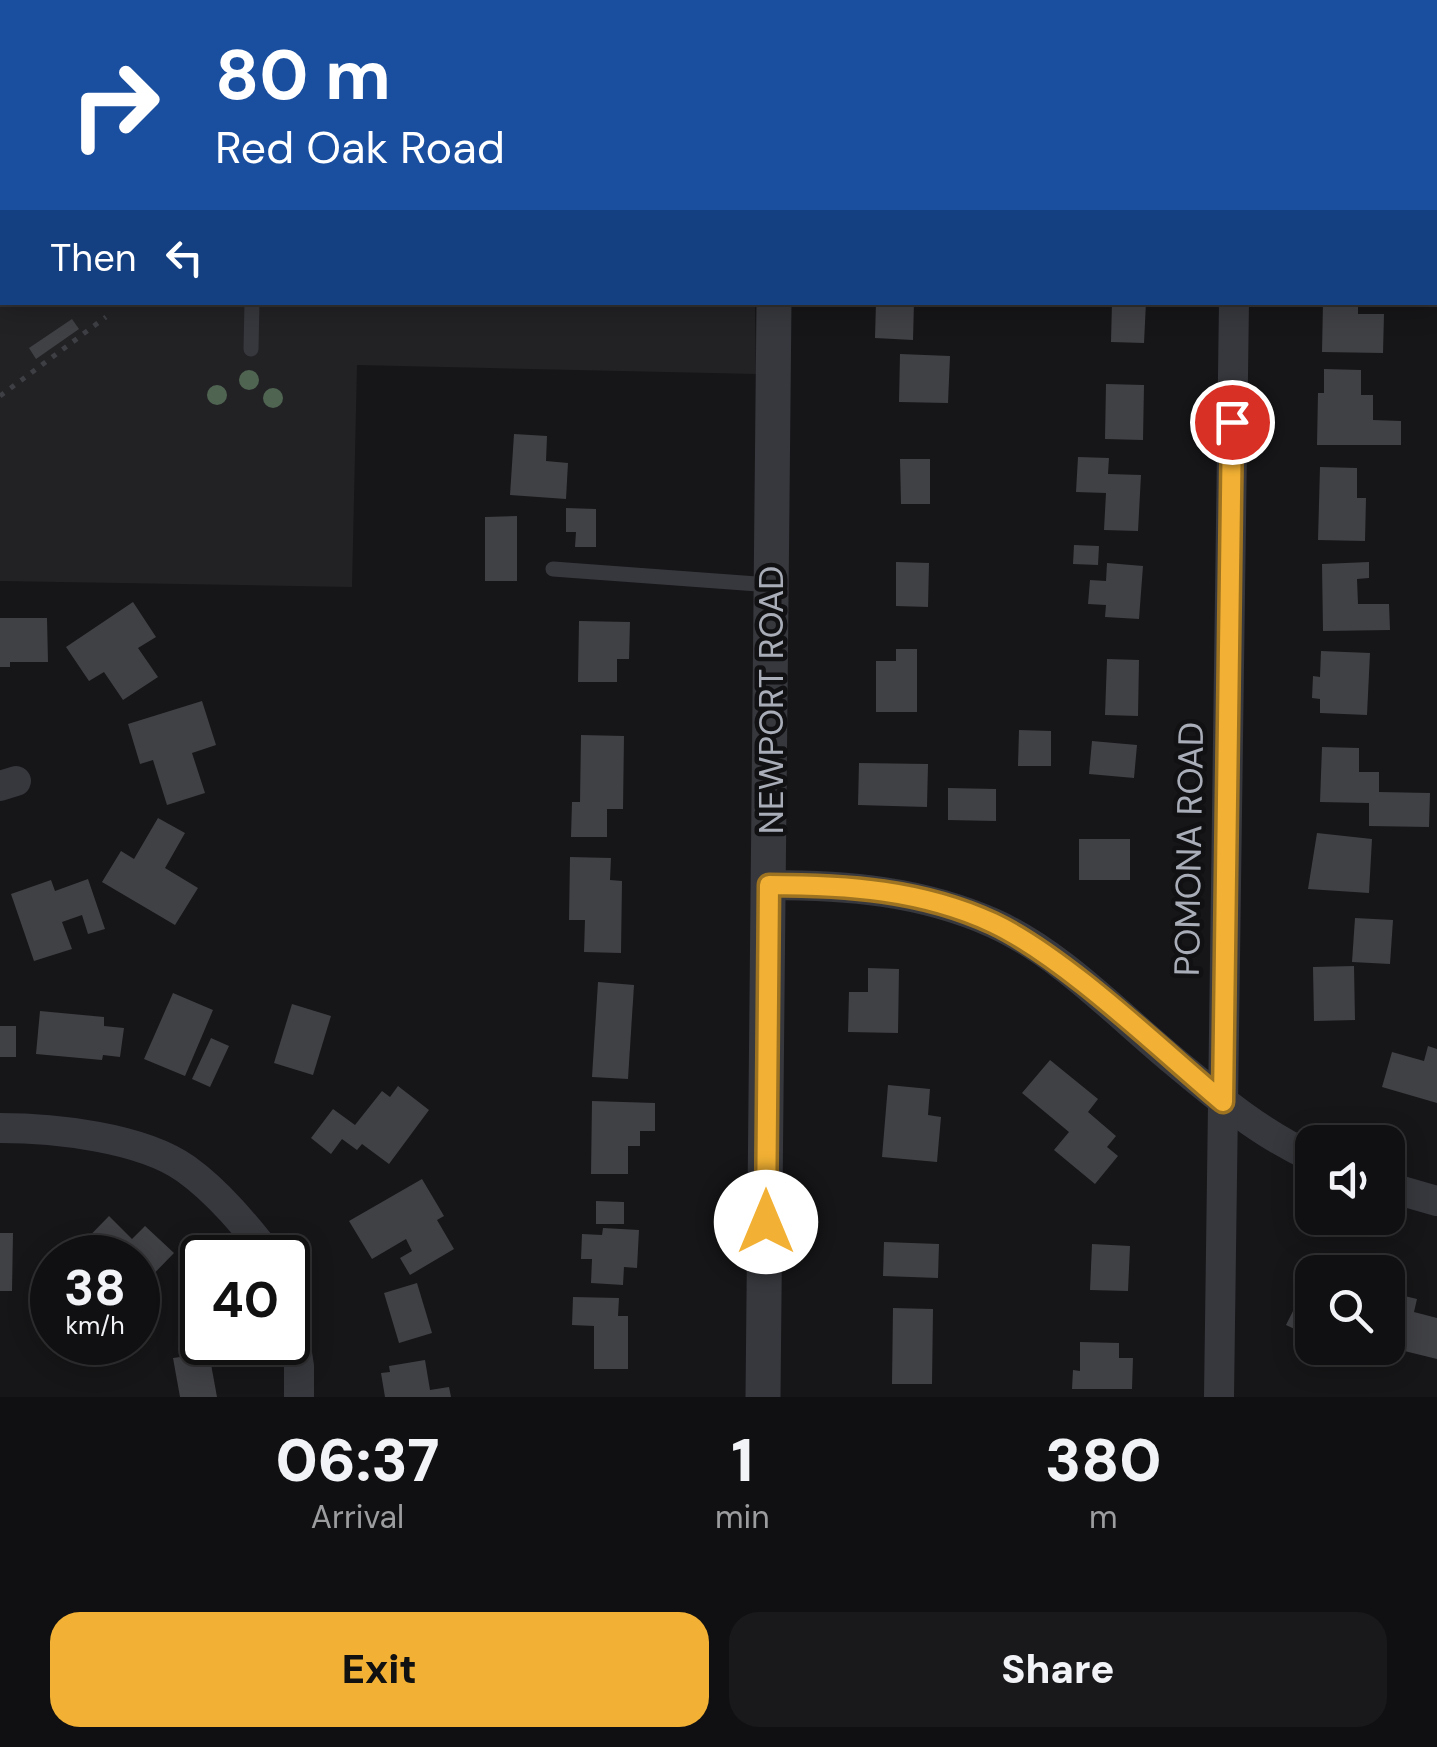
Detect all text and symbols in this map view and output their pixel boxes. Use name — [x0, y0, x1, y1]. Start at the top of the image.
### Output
text: 80 m — [215, 30, 391, 121]
icon: right — [50, 40, 180, 170]
text: Red Oak Road — [215, 118, 505, 177]
icon: left — [157, 230, 212, 285]
text: Then — [50, 233, 137, 283]
pin — [1190, 380, 1275, 465]
icon: arrive — [1205, 395, 1260, 450]
street label: NEWPORT ROAD — [748, 566, 794, 834]
street label: POMONA ROAD — [1164, 722, 1214, 976]
map controls — [1295, 1125, 1405, 1365]
button: sound — [1295, 1125, 1405, 1235]
position arrow — [714, 1170, 818, 1274]
speed limit sign: 40 — [180, 1235, 310, 1365]
text: 38 — [64, 1255, 126, 1321]
button: search — [1295, 1255, 1405, 1365]
text: km/h — [65, 1309, 125, 1342]
text: 06:37 — [275, 1421, 440, 1500]
text: 1 — [731, 1421, 753, 1500]
text: 380 — [1045, 1421, 1162, 1500]
text: Arrival — [311, 1496, 404, 1538]
text: min — [715, 1496, 770, 1538]
text: m — [1089, 1496, 1118, 1538]
button: Exit — [50, 1612, 709, 1727]
button: Share — [729, 1612, 1387, 1727]

